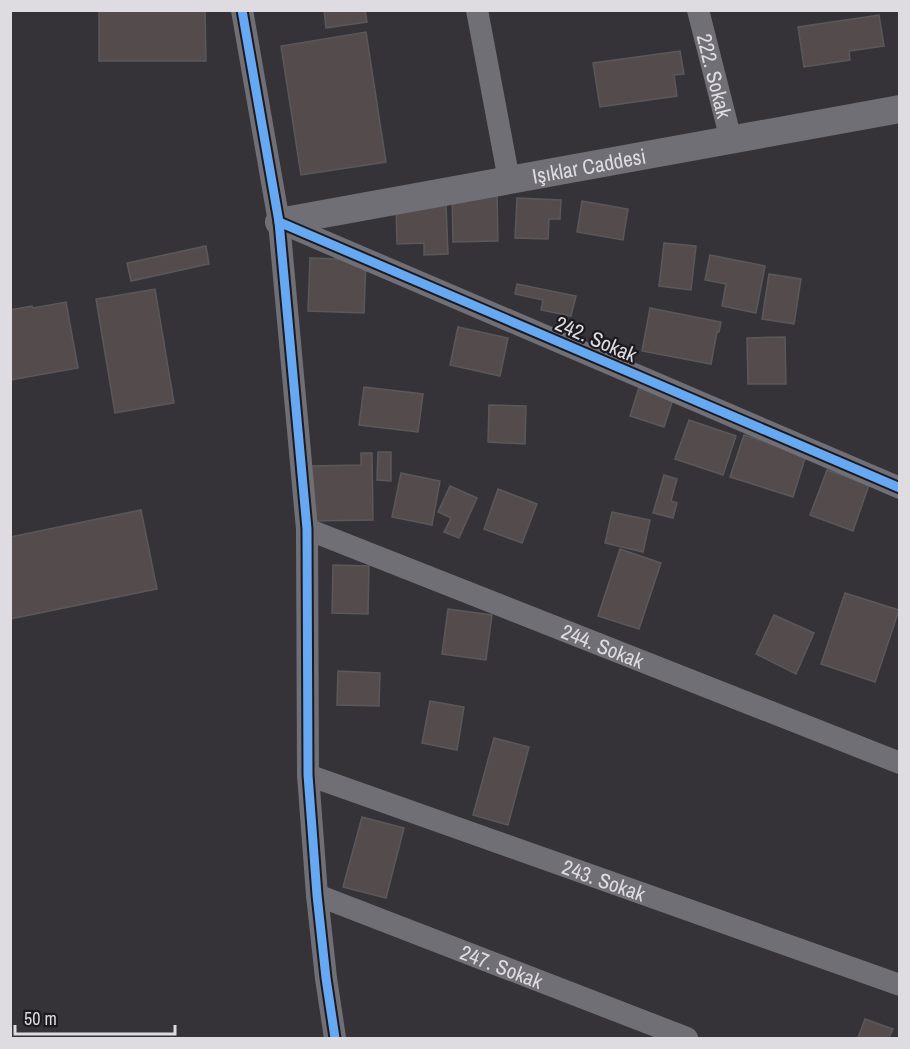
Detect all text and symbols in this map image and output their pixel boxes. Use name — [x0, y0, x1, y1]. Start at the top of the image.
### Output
street label: 222. Sokak — [690, 31, 739, 122]
street label: Işıklar Caddesi — [530, 141, 648, 190]
street label: 242. Sokak — [551, 309, 642, 369]
street label: 244. Sokak — [557, 616, 649, 675]
street label: 243. Sokak — [558, 852, 650, 908]
street label: 247. Sokak — [456, 937, 547, 996]
scale bar — [15, 998, 176, 1036]
text: 50 m — [24, 1006, 57, 1031]

